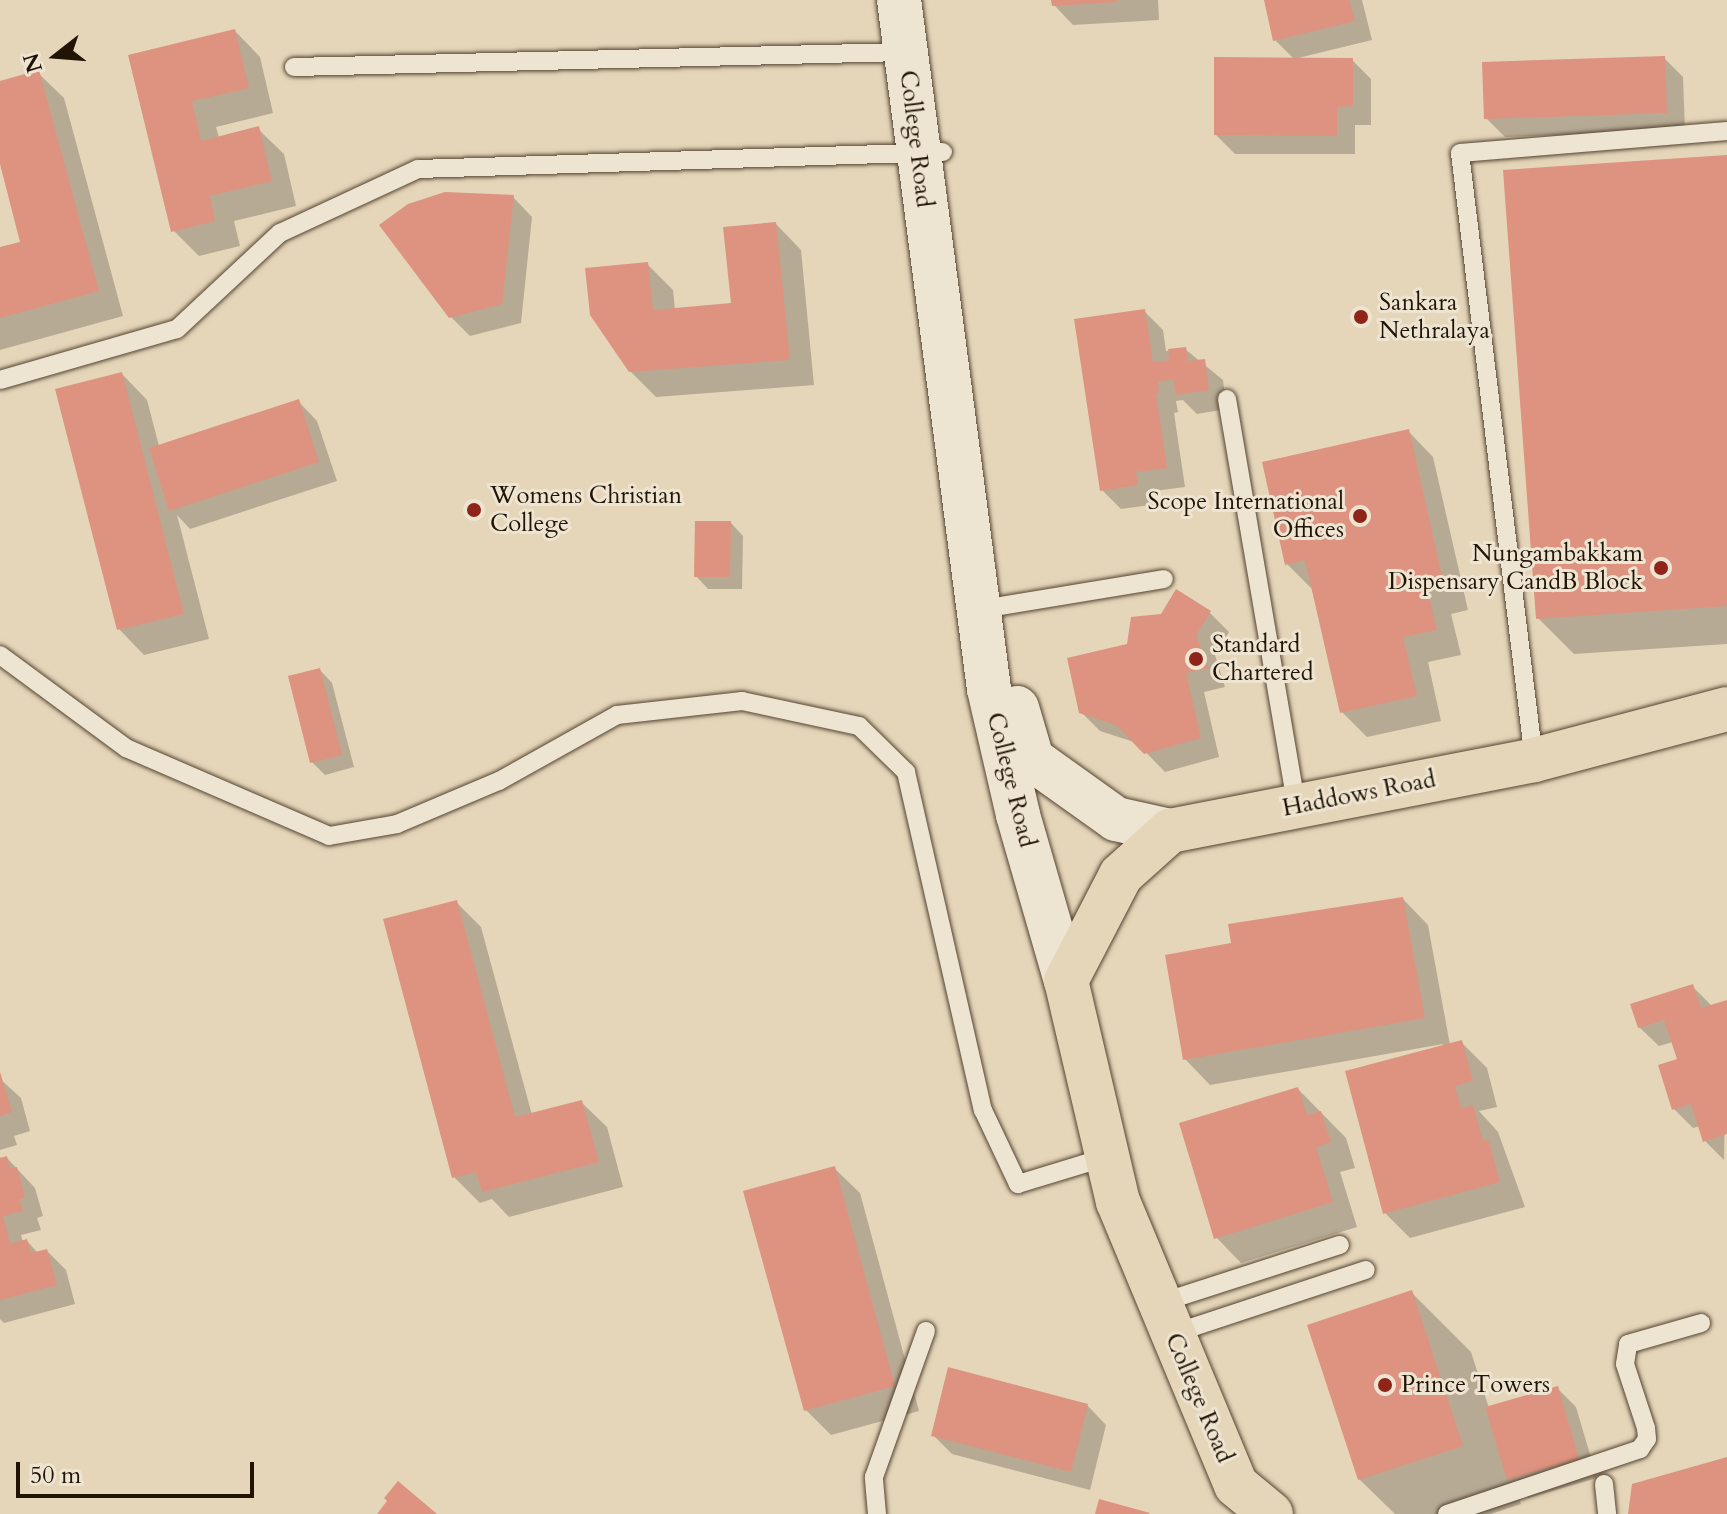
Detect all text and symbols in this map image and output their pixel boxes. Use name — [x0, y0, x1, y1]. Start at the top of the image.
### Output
north arrow — [16, 16, 96, 96]
text: N — [16, 50, 50, 77]
street label: College Road — [893, 69, 939, 209]
place label: Sankara Nethralaya — [1379, 289, 1490, 345]
marker: Sankara Nethralaya — [1350, 306, 1372, 328]
place label: Womens Christian College — [490, 482, 682, 538]
place label: Scope International Offices — [1147, 488, 1344, 544]
marker: Womens Christian College — [465, 501, 483, 519]
marker: Scope International Offices — [1351, 507, 1369, 525]
place label: Nungambakkam Dispensary CandB Block — [1388, 540, 1643, 596]
marker: Nungambakkam Dispensary CandB Block — [1650, 557, 1672, 579]
place label: Standard Chartered — [1212, 631, 1314, 687]
marker: Standard Chartered — [1187, 650, 1205, 668]
street label: College Road — [980, 710, 1042, 850]
street label: Haddows Road — [1280, 765, 1438, 823]
street label: College Road — [1159, 1329, 1239, 1467]
place label: Prince Towers — [1401, 1371, 1550, 1399]
marker: Prince Towers — [1376, 1376, 1394, 1394]
scale bar — [20, 1446, 258, 1496]
text: 50 m — [30, 1459, 81, 1492]

